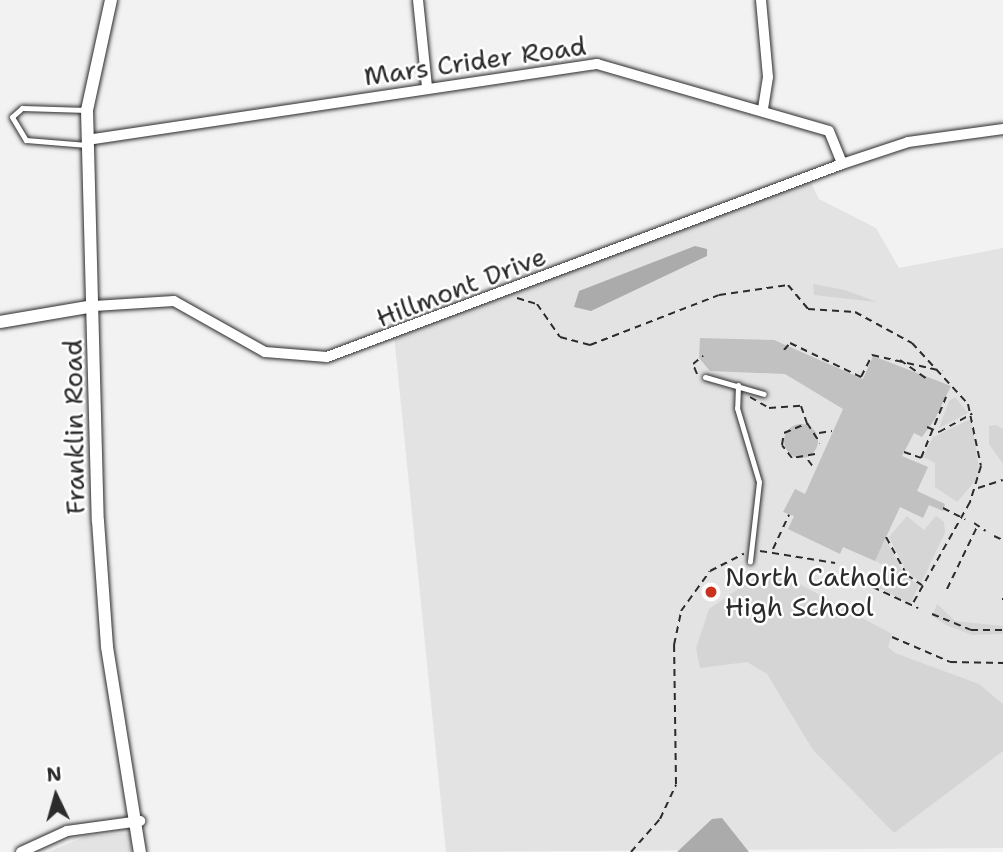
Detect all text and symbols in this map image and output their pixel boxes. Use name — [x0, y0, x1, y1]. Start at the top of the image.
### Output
street label: Mars Crider Road — [362, 30, 588, 92]
street label: Hillmont Drive — [372, 240, 550, 334]
street label: Franklin Road — [57, 339, 91, 515]
place label: North Catholic High School — [725, 561, 909, 622]
marker: North Catholic High School — [703, 584, 719, 600]
north arrow — [21, 761, 91, 831]
text: N — [46, 761, 63, 788]

